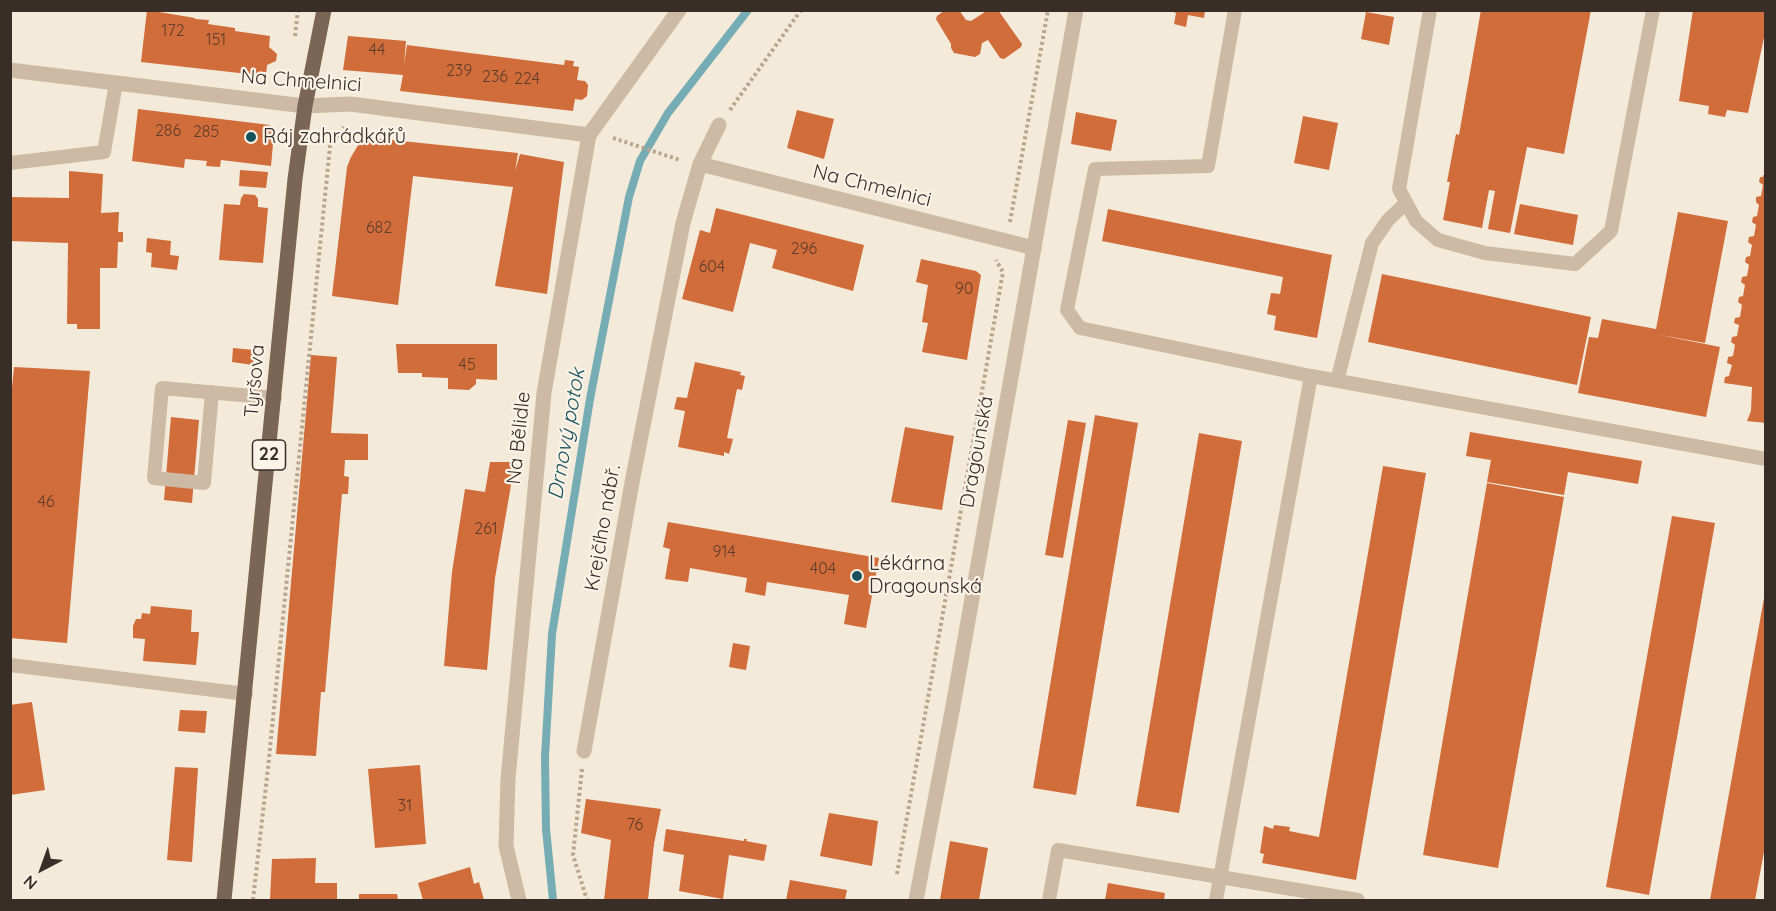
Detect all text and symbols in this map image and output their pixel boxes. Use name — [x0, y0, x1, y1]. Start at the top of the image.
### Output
house number: 172 — [162, 21, 184, 41]
house number: 151 — [206, 30, 226, 50]
house number: 44 — [369, 40, 385, 60]
house number: 239 — [446, 61, 472, 81]
street label: Na Chmelnici — [240, 65, 362, 97]
house number: 236 — [482, 67, 508, 87]
house number: 224 — [514, 69, 540, 89]
house number: 286 — [155, 121, 181, 141]
house number: 285 — [193, 122, 219, 142]
place label: Ráj zahrádkářů — [263, 125, 406, 149]
marker: Ráj zahrádkářů — [244, 130, 258, 144]
street label: Na Chmelnici — [810, 160, 934, 212]
house number: 682 — [366, 218, 392, 238]
house number: 296 — [791, 239, 817, 259]
house number: 604 — [699, 257, 725, 277]
house number: 90 — [955, 279, 973, 299]
street label: Tyršova — [240, 343, 270, 419]
house number: 45 — [458, 355, 476, 375]
water label: Drnový potok — [543, 366, 591, 502]
street label: Na Bělidle — [502, 390, 536, 486]
street label: Dragounská — [955, 394, 999, 510]
road number: 22 — [252, 440, 286, 470]
street label: Krejčího nábř. — [580, 463, 626, 593]
house number: 46 — [37, 492, 55, 512]
house number: 261 — [474, 519, 498, 539]
house number: 914 — [712, 542, 736, 562]
place label: Lékárna Dragounská — [869, 552, 982, 599]
house number: 404 — [810, 559, 836, 579]
marker: Lékárna Dragounská — [850, 569, 864, 583]
house number: 31 — [398, 796, 412, 816]
house number: 76 — [627, 815, 643, 835]
north arrow — [12, 839, 72, 899]
text: N — [19, 871, 41, 894]

